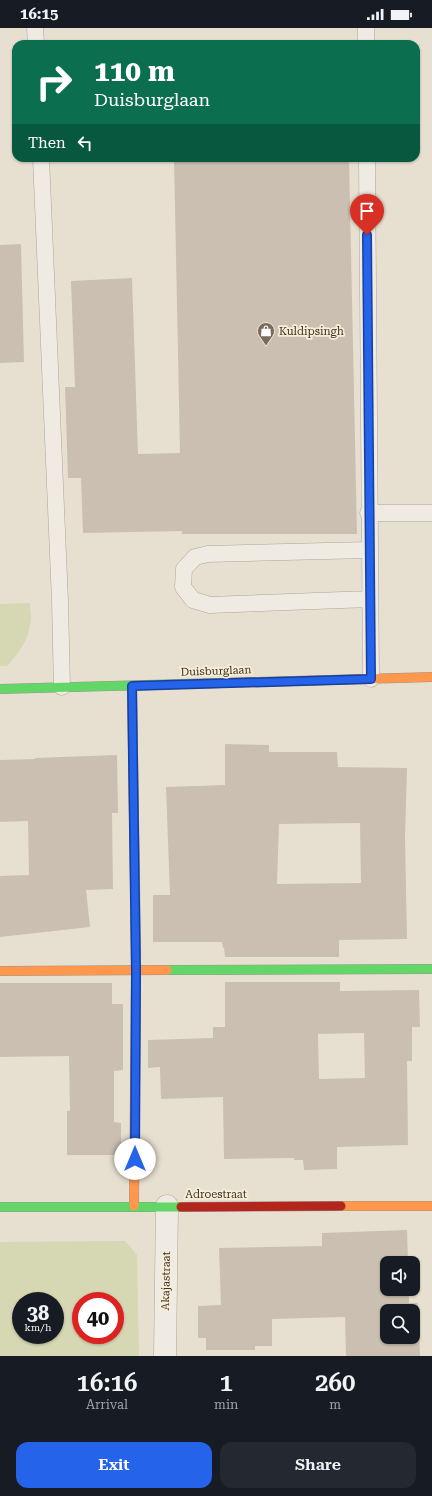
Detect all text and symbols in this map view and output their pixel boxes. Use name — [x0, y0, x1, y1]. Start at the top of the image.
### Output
text: 16:15 — [20, 5, 58, 23]
text: 110 m — [94, 55, 175, 88]
icon: right — [28, 56, 80, 108]
text: Duisburglaan — [94, 89, 210, 110]
icon: left — [74, 132, 96, 154]
text: Then — [28, 134, 66, 152]
pin — [350, 194, 384, 235]
icon: arrive — [356, 200, 378, 222]
shop icon: Kuldipsingh — [256, 321, 276, 346]
place label: Kuldipsingh — [279, 325, 344, 338]
street label: Duisburglaan — [180, 663, 252, 679]
position arrow — [114, 1138, 156, 1180]
street label: Adroestraat — [185, 1188, 247, 1201]
street label: Akajastraat — [159, 1251, 173, 1311]
map controls — [380, 1256, 420, 1344]
button: sound — [380, 1256, 420, 1296]
speed limit sign: 40 — [72, 1292, 124, 1344]
text: 38 — [27, 1301, 49, 1325]
button: search — [380, 1304, 420, 1344]
text: km/h — [25, 1322, 51, 1333]
text: 16:16 — [77, 1369, 137, 1397]
text: 1 — [220, 1369, 233, 1397]
text: 260 — [315, 1369, 355, 1397]
text: Arrival — [86, 1397, 128, 1412]
text: min — [214, 1397, 238, 1412]
text: m — [329, 1397, 341, 1412]
button: Exit — [16, 1442, 212, 1488]
button: Share — [220, 1442, 416, 1488]

